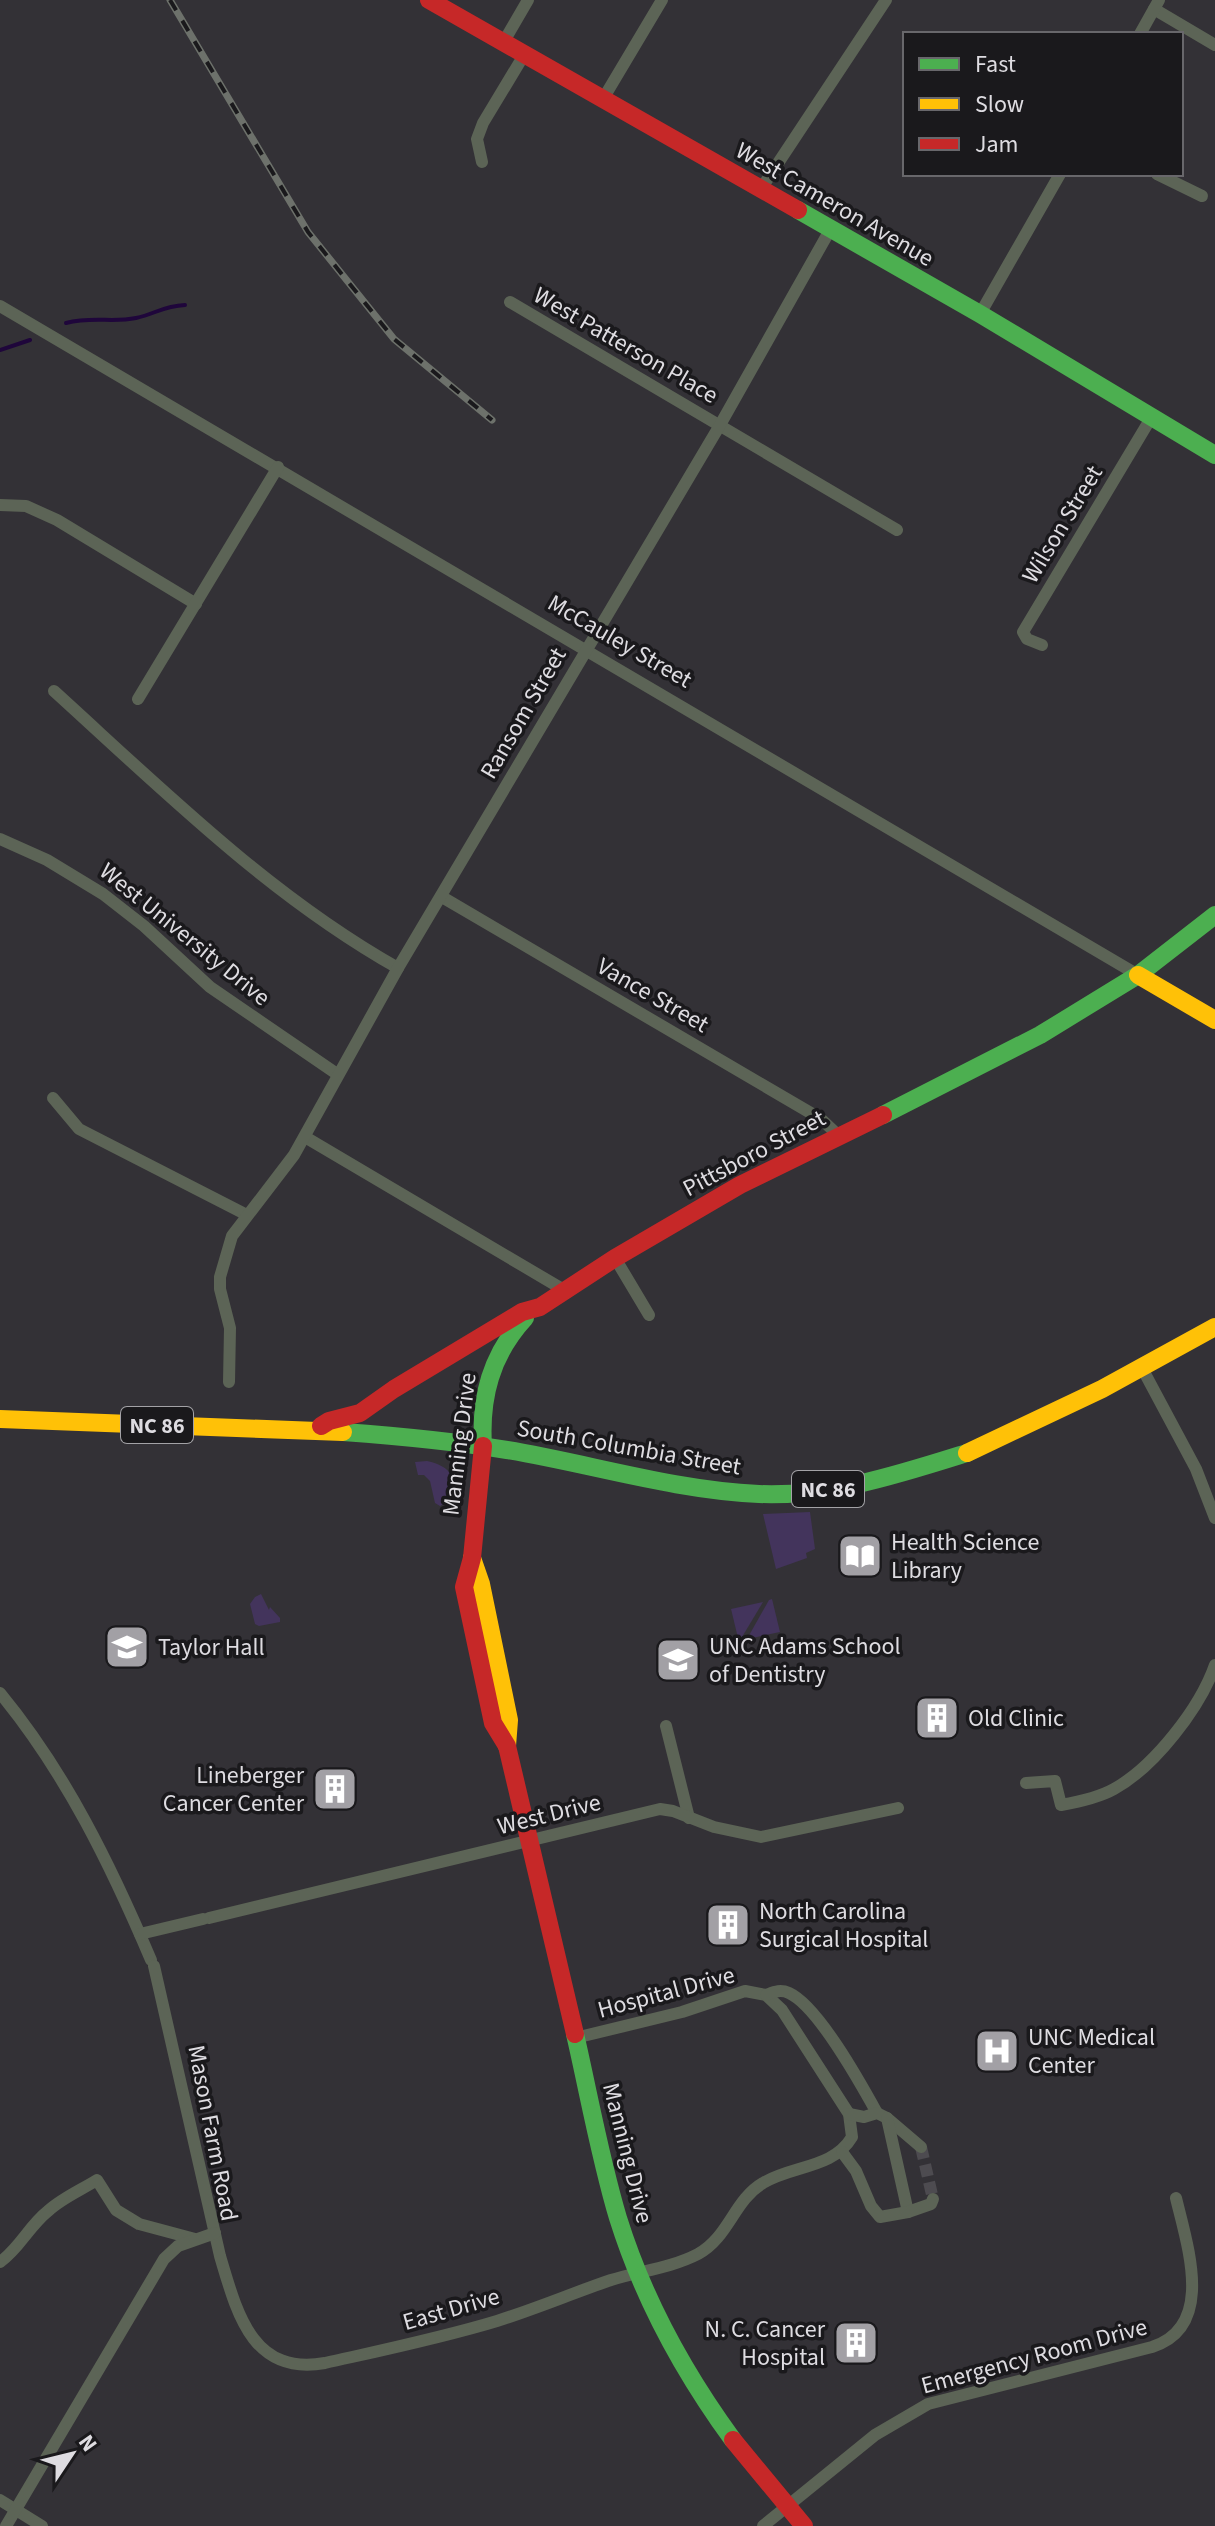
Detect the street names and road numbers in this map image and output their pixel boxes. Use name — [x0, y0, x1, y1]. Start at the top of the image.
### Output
street label: West Cameron Avenue — [729, 133, 940, 276]
street label: West Patterson Place — [527, 278, 725, 413]
street label: Wilson Street — [1013, 459, 1111, 590]
street label: McCauley Street — [541, 586, 698, 697]
street label: Ransom Street — [472, 641, 575, 786]
street label: West University Drive — [92, 854, 278, 1014]
street label: Vance Street — [590, 949, 715, 1042]
street label: Pittsboro Street — [677, 1101, 832, 1206]
street label: Manning Drive — [433, 1371, 486, 1518]
road number: NC 86 — [121, 1407, 193, 1443]
street label: South Columbia Street — [514, 1411, 744, 1484]
road number: NC 86 — [792, 1471, 864, 1507]
street label: West Drive — [494, 1785, 604, 1844]
street label: Hospital Drive — [594, 1957, 739, 2028]
street label: Mason Farm Road — [178, 2042, 247, 2224]
street label: Manning Drive — [593, 2079, 662, 2227]
street label: East Drive — [399, 2279, 504, 2340]
street label: Emergency Room Drive — [917, 2309, 1151, 2403]

